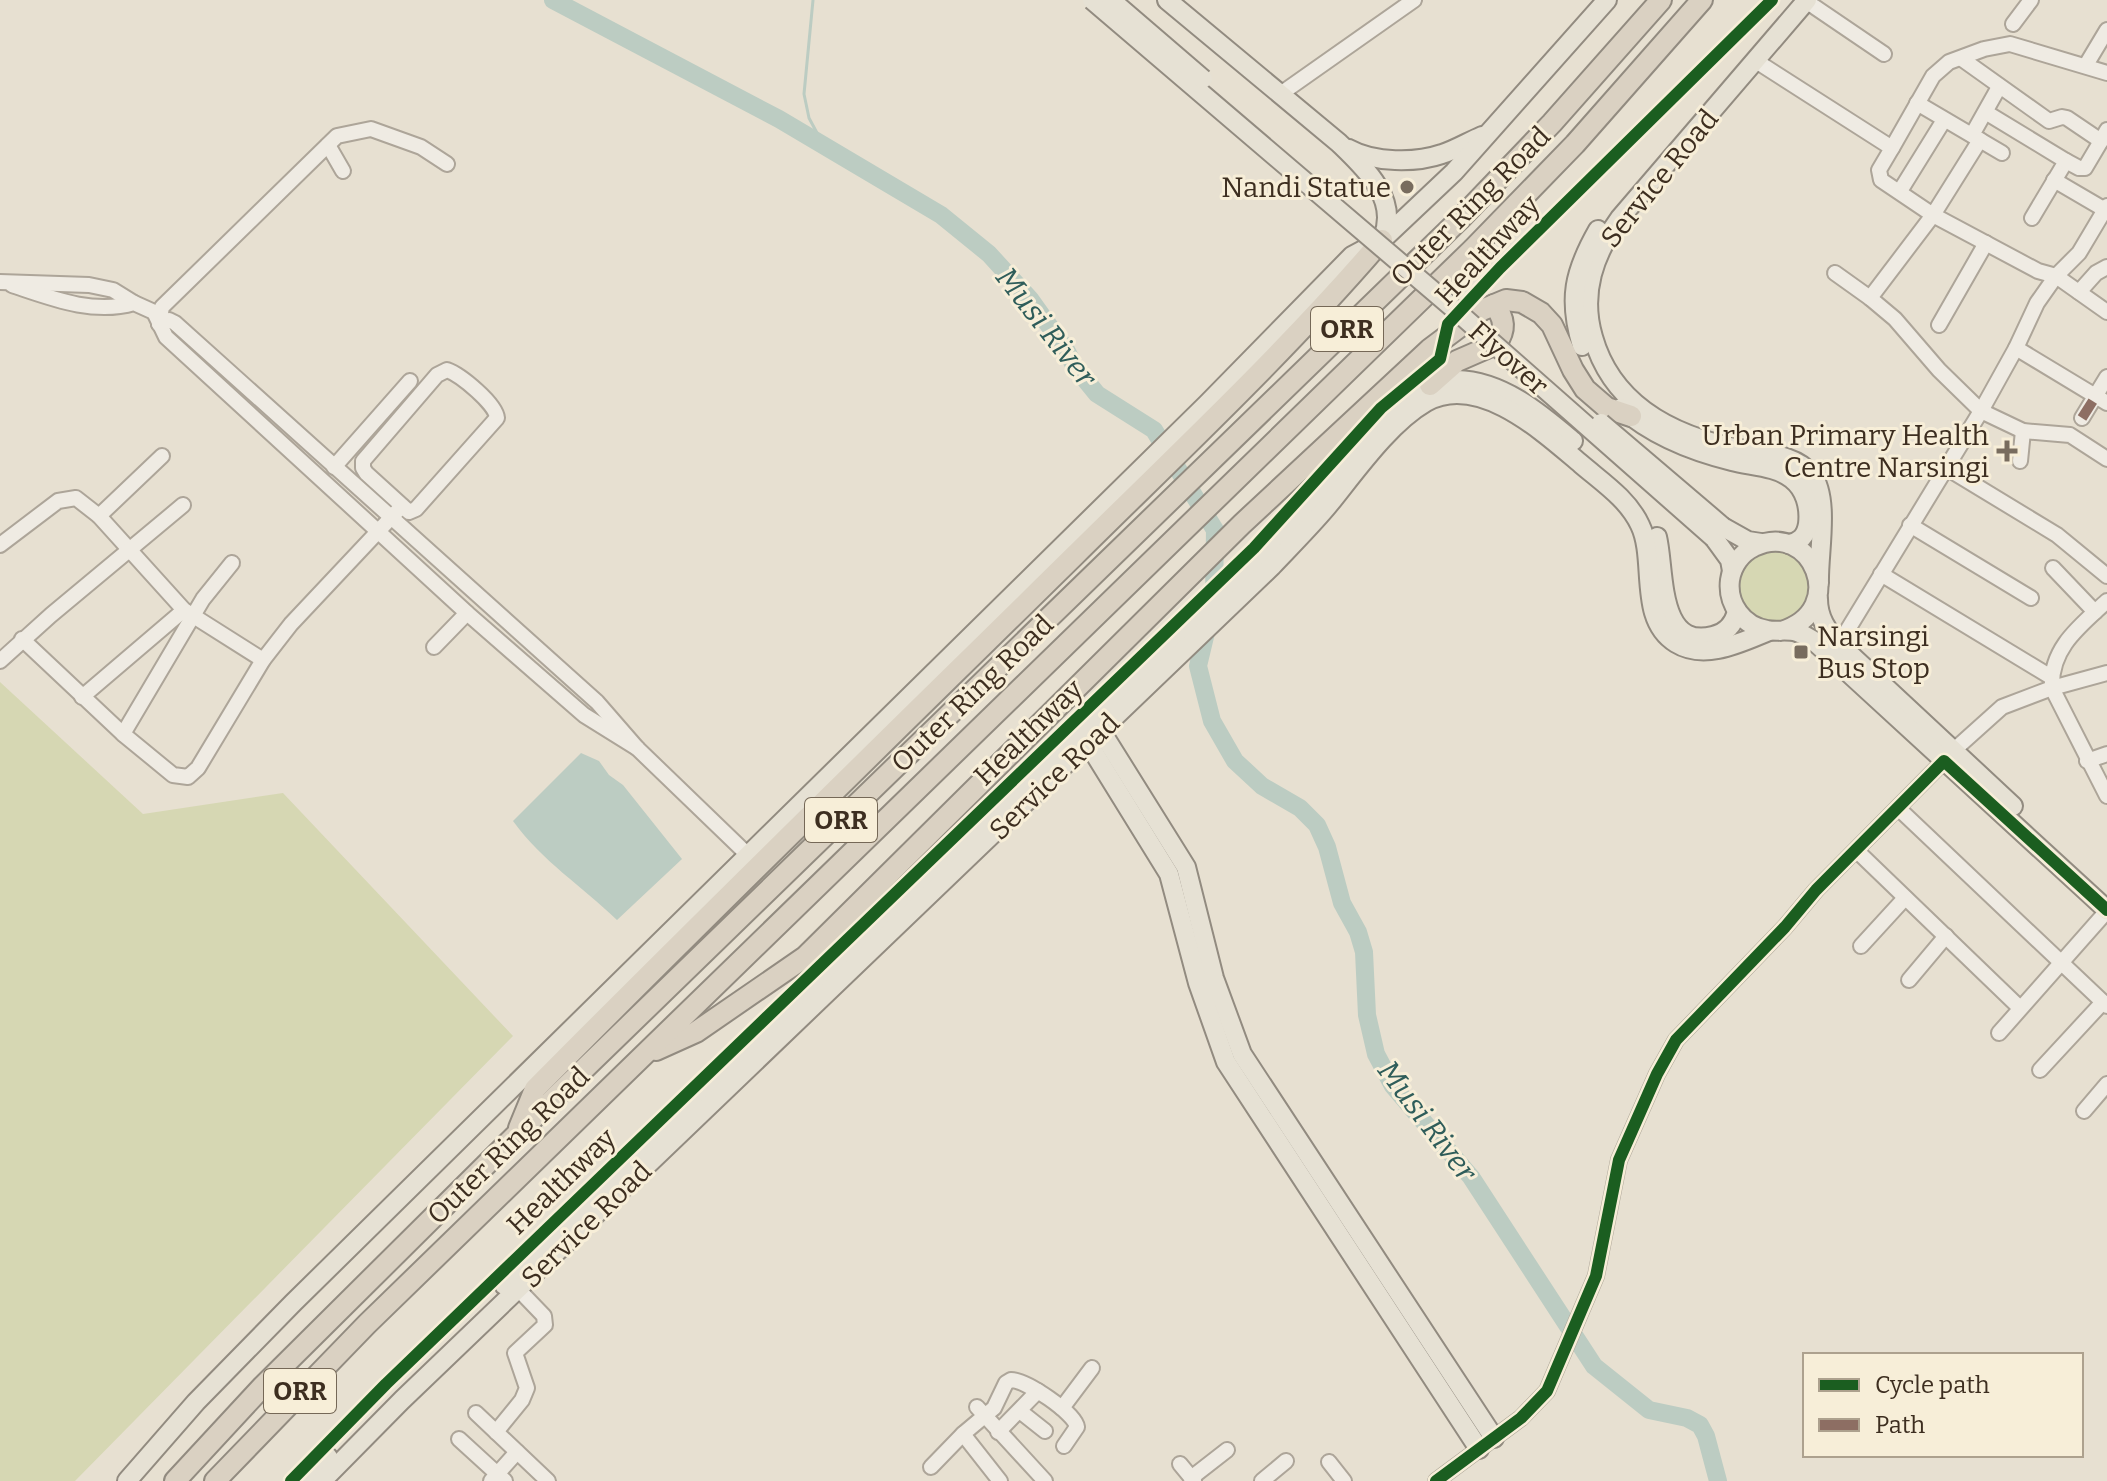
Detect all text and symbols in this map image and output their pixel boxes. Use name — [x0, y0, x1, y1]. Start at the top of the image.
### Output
street label: Service Road — [1594, 103, 1725, 254]
street label: Outer Ring Road — [1384, 120, 1557, 293]
place label: Nandi Statue — [1221, 171, 1391, 204]
marker: Nandi Statue — [1398, 178, 1416, 196]
street label: Healthway — [1428, 188, 1547, 312]
water label: Musi River — [988, 260, 1105, 395]
road number: ORR — [1311, 307, 1383, 351]
street label: Flyover — [1462, 314, 1555, 402]
place label: Urban Primary Health Centre Narsingi — [1702, 419, 1989, 484]
marker: Urban Primary Health Centre Narsingi — [1996, 440, 2018, 462]
street label: Outer Ring Road — [885, 608, 1060, 779]
place label: Narsingi Bus Stop — [1817, 620, 1930, 685]
marker: Narsingi Bus Stop — [1792, 643, 1810, 661]
street label: Healthway — [967, 672, 1090, 792]
street label: Service Road — [983, 706, 1126, 847]
road number: ORR — [805, 798, 877, 842]
water label: Musi River — [1370, 1054, 1485, 1190]
street label: Outer Ring Road — [421, 1060, 596, 1231]
street label: Healthway — [500, 1121, 623, 1241]
street label: Service Road — [515, 1154, 658, 1295]
legend — [1803, 1353, 2083, 1457]
road number: ORR — [264, 1369, 336, 1413]
text: Cycle path — [1875, 1371, 1990, 1399]
text: Path — [1875, 1411, 1925, 1439]

